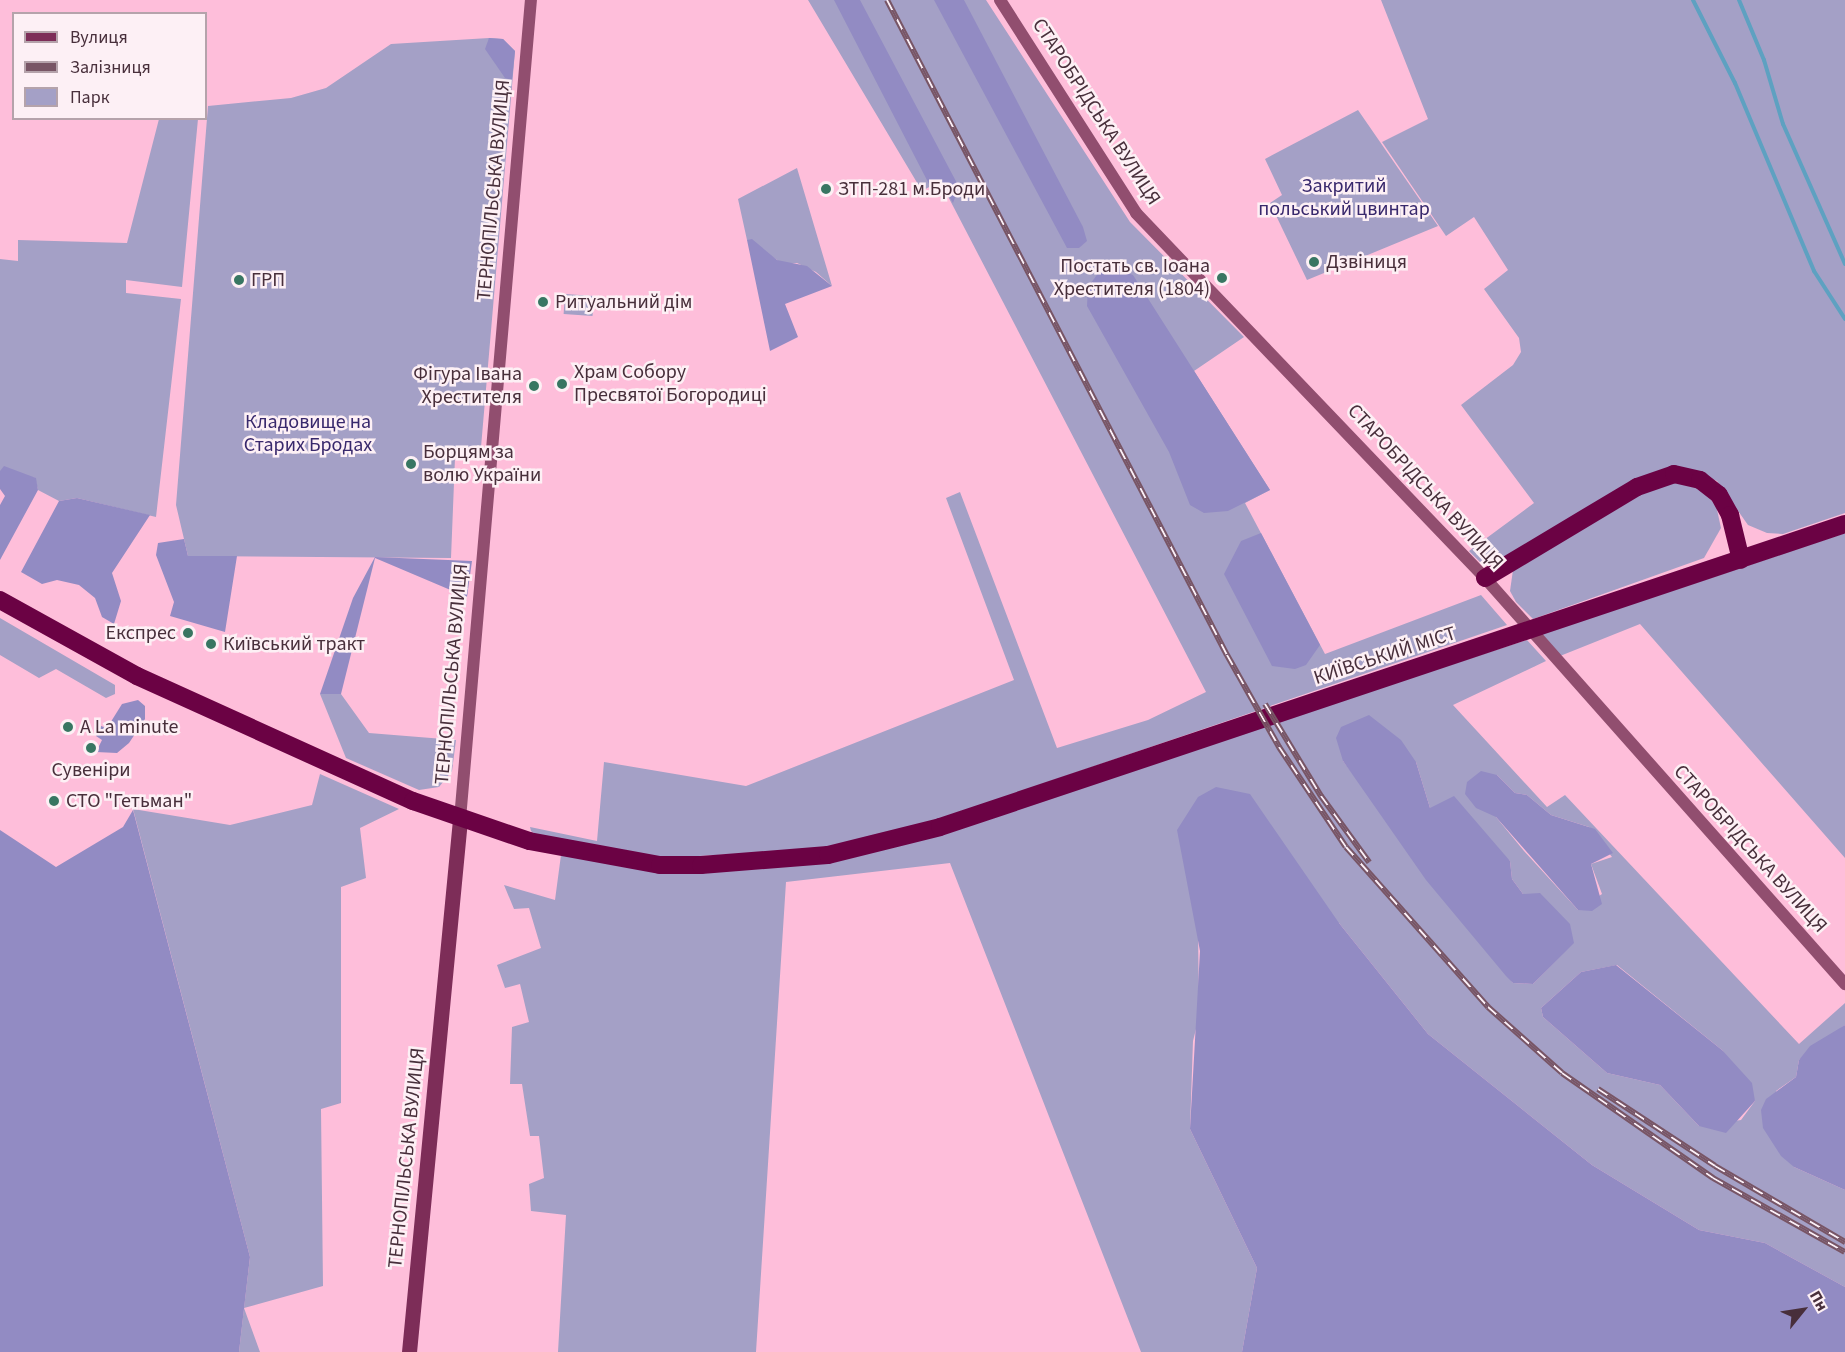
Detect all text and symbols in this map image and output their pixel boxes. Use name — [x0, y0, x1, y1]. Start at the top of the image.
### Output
legend — [12, 12, 207, 120]
street label: СТАРОБРІДСЬКА ВУЛИЦЯ — [1027, 14, 1165, 210]
text: Вулиця — [70, 25, 128, 50]
text: Залізниця — [70, 55, 151, 80]
street label: ТЕРНОПІЛЬСЬКА ВУЛИЦЯ — [472, 79, 516, 301]
text: Парк — [70, 85, 110, 110]
park label: Закритий польський цвинтар — [1258, 175, 1430, 222]
place label: ЗТП-281 м.Броди — [838, 177, 985, 201]
marker: ЗТП-281 м.Броди — [819, 182, 833, 196]
place label: Дзвіниця — [1326, 250, 1407, 274]
place label: Постать св. Іоана Хрестителя (1804) — [1054, 254, 1210, 301]
marker: Дзвіниця — [1307, 255, 1321, 269]
place label: ГРП — [251, 268, 285, 292]
marker: Постать св. Іоана Хрестителя (1804) — [1215, 271, 1229, 285]
marker: ГРП — [232, 273, 246, 287]
place label: Ритуальний дім — [555, 290, 692, 314]
marker: Ритуальний дім — [536, 295, 550, 309]
place label: Храм Собору Пресвятої Богородиці — [574, 360, 767, 407]
place label: Фігура Івана Хрестителя — [413, 362, 522, 409]
marker: Храм Собору Пресвятої Богородиці — [555, 377, 569, 391]
marker: Фігура Івана Хрестителя — [527, 379, 541, 393]
street label: СТАРОБРІДСЬКА ВУЛИЦЯ — [1342, 399, 1508, 575]
park label: Кладовище на Старих Бродах — [244, 410, 372, 457]
place label: Борцям за волю України — [423, 440, 541, 487]
marker: Борцям за волю України — [404, 457, 418, 471]
street label: ТЕРНОПІЛЬСЬКА ВУЛИЦЯ — [430, 563, 474, 785]
place label: Експрес — [106, 621, 176, 645]
street label: КИЇВСЬКИЙ МІСТ — [1311, 622, 1459, 690]
marker: Експрес — [181, 626, 195, 640]
place label: Київський тракт — [223, 632, 365, 656]
marker: Київський тракт — [204, 637, 218, 651]
place label: A La minute — [80, 715, 178, 739]
marker: A La minute — [61, 720, 75, 734]
marker: Сувеніри — [84, 741, 98, 755]
place label: Сувеніри — [51, 758, 131, 782]
street label: СТАРОБРІДСЬКА ВУЛИЦЯ — [1668, 760, 1832, 938]
place label: СТО "Гетьман" — [66, 789, 192, 813]
marker: СТО "Гетьман" — [47, 794, 61, 808]
street label: ТЕРНОПІЛЬСЬКА ВУЛИЦЯ — [383, 1046, 431, 1270]
north arrow — [1773, 1280, 1833, 1340]
text: Пн — [1804, 1287, 1833, 1315]

